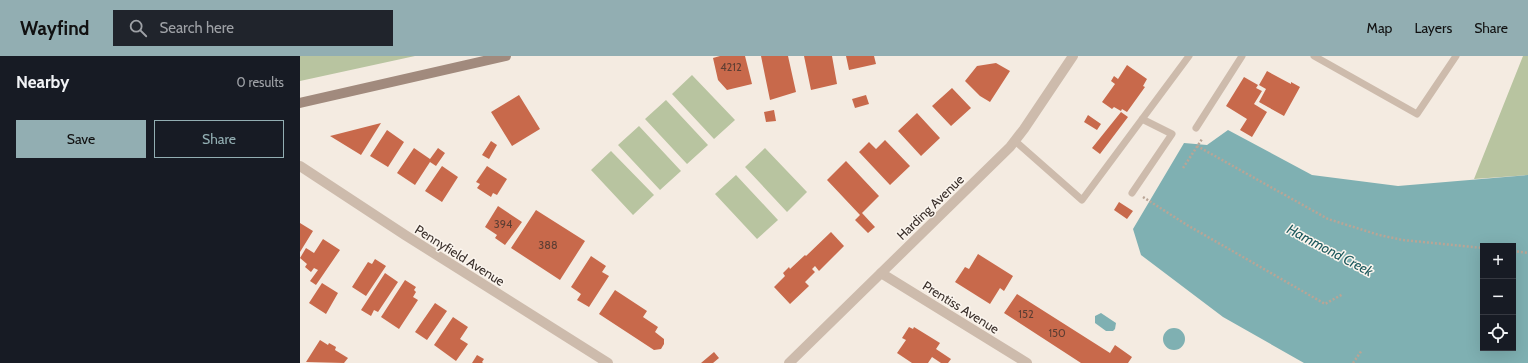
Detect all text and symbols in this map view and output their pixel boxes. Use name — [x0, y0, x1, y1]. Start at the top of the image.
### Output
search box — [113, 10, 393, 46]
text: Wayfind — [20, 17, 89, 40]
icon: search — [127, 17, 149, 39]
text: Search here — [159, 19, 234, 37]
text: Map — [1367, 19, 1392, 37]
text: Layers — [1414, 19, 1452, 37]
text: Share — [1474, 19, 1508, 37]
house number: 4212 — [720, 60, 742, 74]
text: Nearby — [16, 72, 69, 92]
text: 0 results — [236, 74, 284, 90]
button: Save — [16, 120, 146, 158]
button: Share — [154, 120, 284, 158]
street label: Harding Avenue — [893, 171, 967, 243]
house number: 394 — [494, 217, 513, 231]
water label: Hammond Creek — [1284, 220, 1377, 281]
street label: Pennyfield Avenue — [412, 221, 508, 289]
house number: 388 — [538, 238, 558, 252]
map controls — [1480, 243, 1516, 351]
button: + — [1480, 243, 1516, 279]
street label: Prentiss Avenue — [920, 277, 1002, 337]
button: − — [1480, 279, 1516, 315]
house number: 152 — [1018, 307, 1034, 321]
button: locate — [1480, 315, 1516, 351]
house number: 150 — [1048, 326, 1066, 340]

